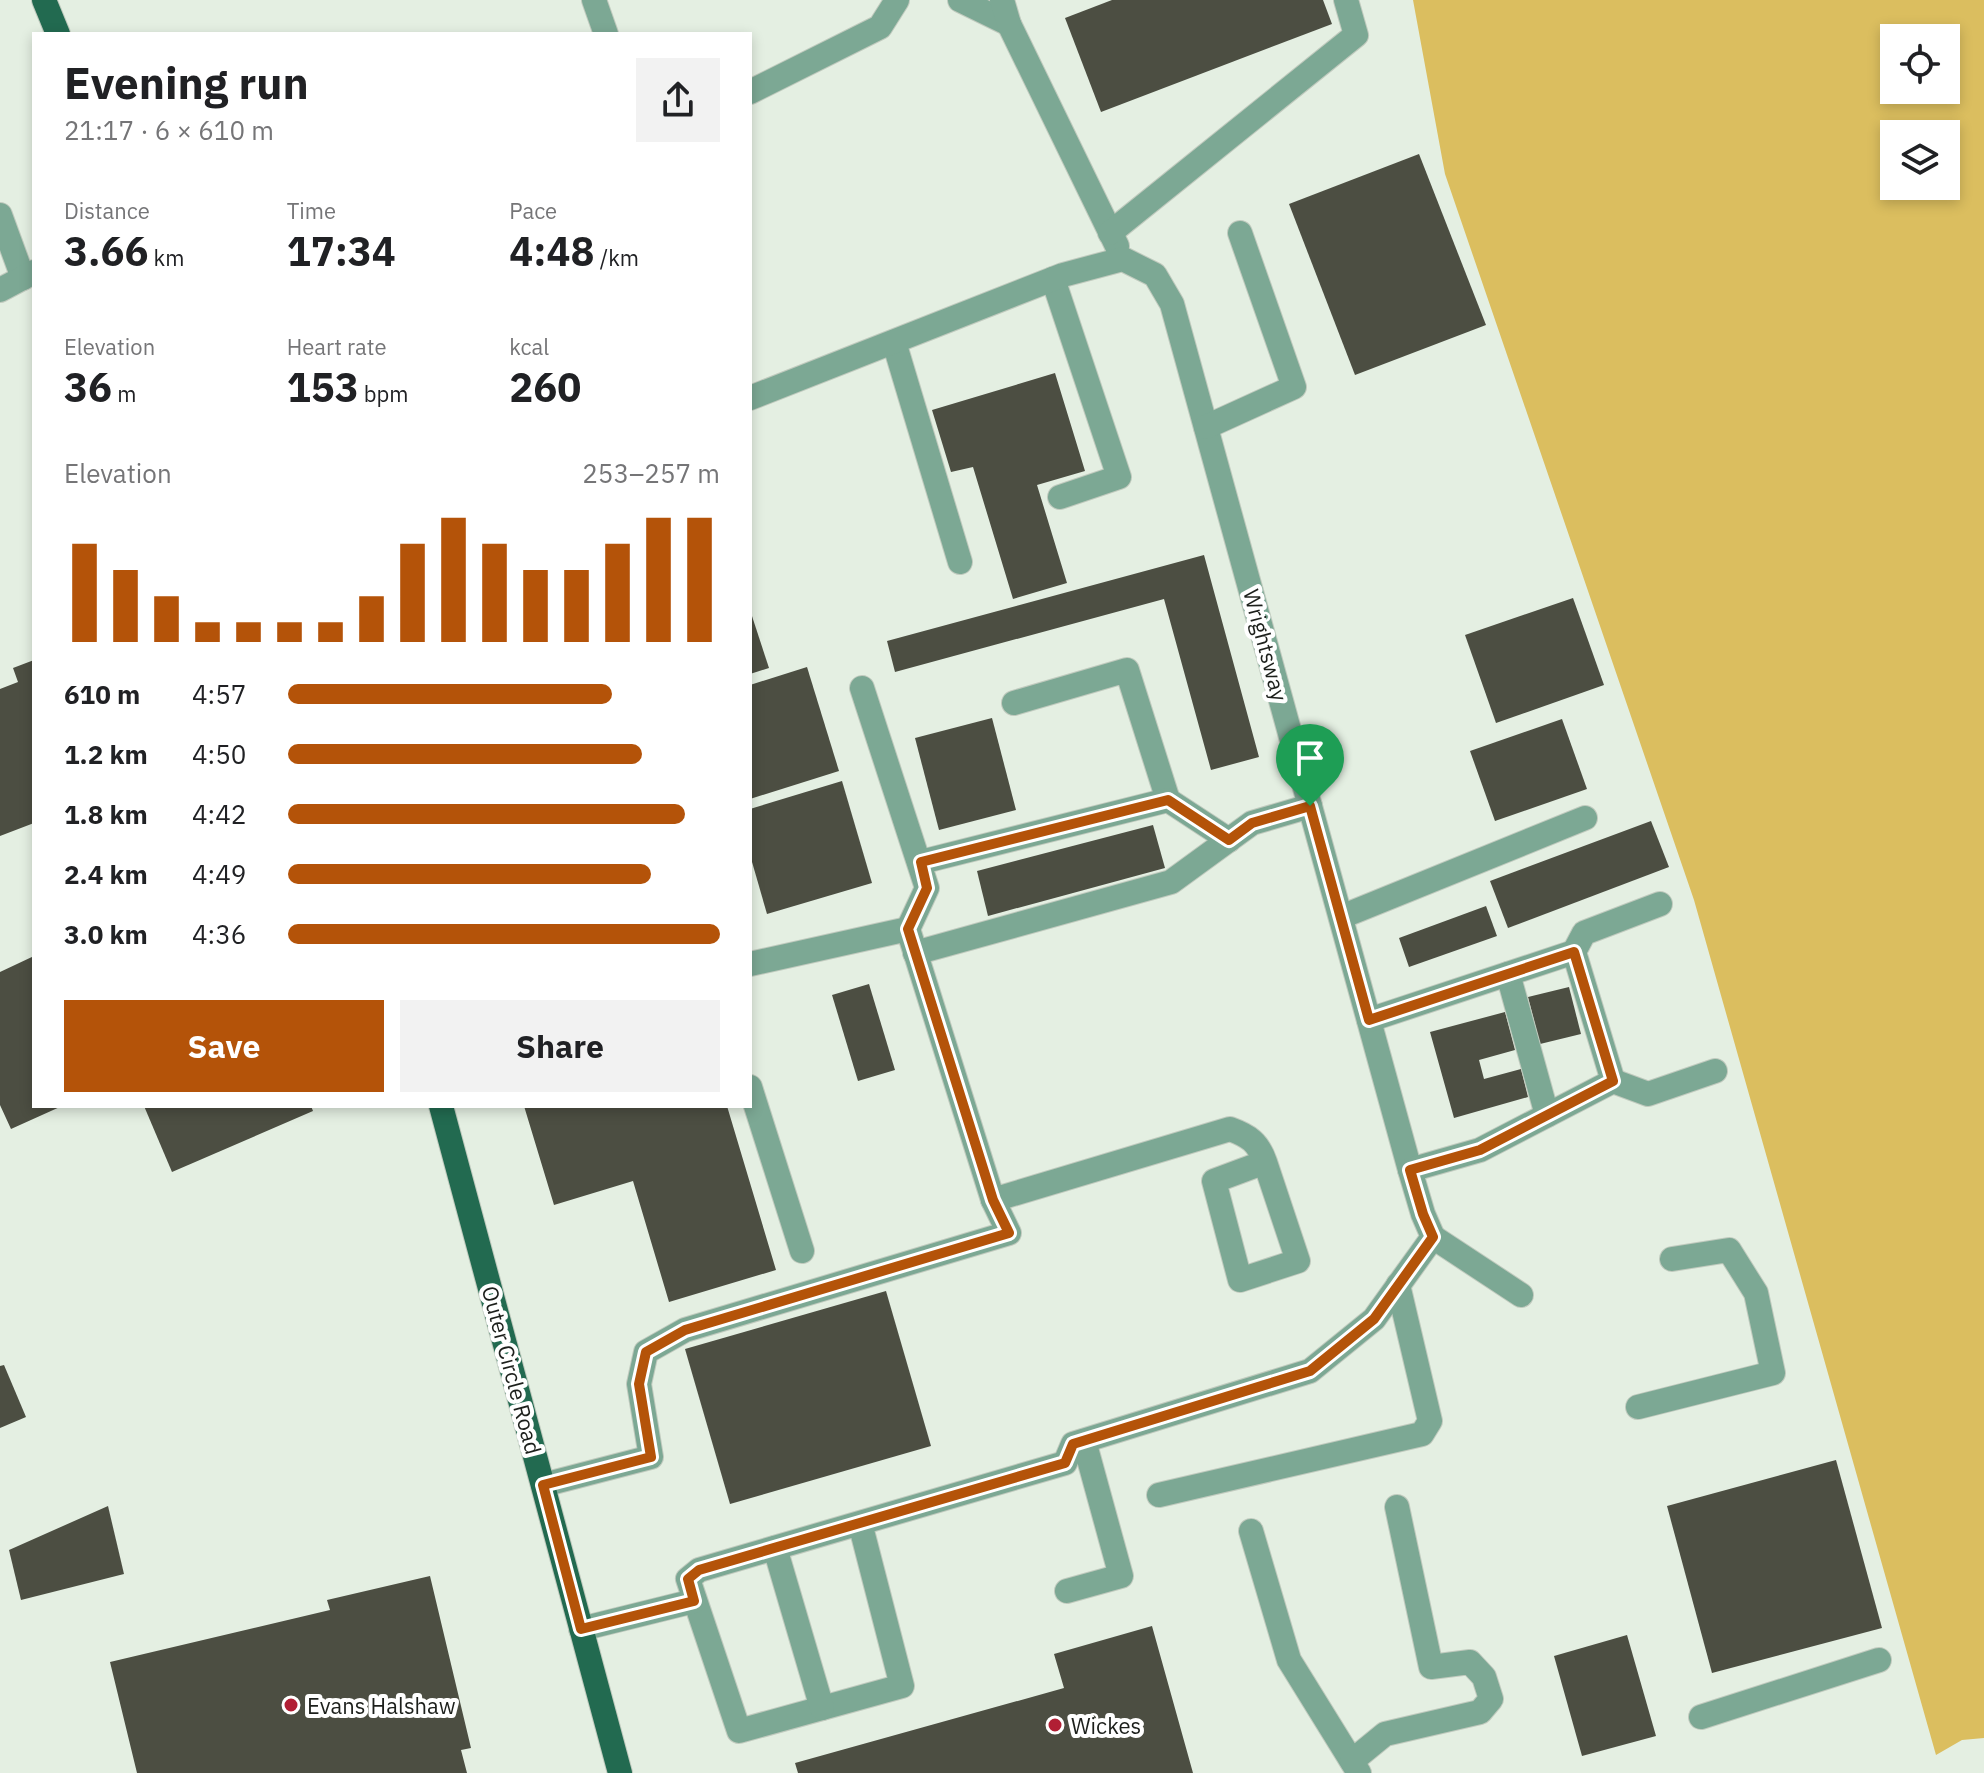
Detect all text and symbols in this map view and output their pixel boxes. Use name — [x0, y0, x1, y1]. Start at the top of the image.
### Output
map controls — [1880, 24, 1960, 200]
button: locate — [1880, 24, 1960, 104]
text: Evening run — [64, 54, 309, 111]
button: share — [636, 58, 720, 142]
text: 21:17 · 6 × 610 m — [64, 113, 274, 147]
button: layers — [1880, 120, 1960, 200]
text: Distance — [64, 196, 150, 225]
text: Time — [287, 196, 336, 225]
text: Pace — [509, 196, 557, 225]
text: 3.66 — [64, 225, 148, 277]
text: 17:34 — [287, 225, 396, 277]
text: 4:48 — [509, 225, 595, 277]
text: km — [148, 243, 184, 272]
text: /km — [595, 243, 639, 272]
text: Elevation — [64, 332, 155, 361]
text: Heart rate — [287, 332, 387, 361]
text: kcal — [509, 332, 549, 361]
text: 36 — [64, 361, 112, 413]
text: 153 — [287, 361, 359, 413]
text: 260 — [509, 361, 581, 413]
text: m — [112, 379, 136, 408]
text: bpm — [359, 379, 409, 408]
text: Elevation — [64, 456, 172, 490]
text: 253–257 m — [582, 456, 720, 490]
street label: Wrightsway — [1237, 586, 1295, 704]
text: 610 m — [64, 677, 140, 711]
text: 4:57 — [192, 677, 246, 711]
pin — [1276, 724, 1344, 806]
icon: arrive — [1288, 736, 1332, 780]
text: 1.2 km — [64, 737, 148, 771]
text: 4:50 — [192, 737, 246, 771]
text: 1.8 km — [64, 797, 148, 831]
text: 4:42 — [192, 797, 246, 831]
text: 2.4 km — [64, 857, 148, 891]
text: 4:49 — [192, 857, 246, 891]
text: 3.0 km — [64, 917, 148, 951]
text: 4:36 — [192, 917, 246, 951]
button: Save — [64, 1000, 384, 1092]
button: Share — [400, 1000, 720, 1092]
street label: Outer Circle Road — [476, 1283, 548, 1457]
place label: Evans Halshaw — [307, 1691, 456, 1720]
marker: Evans Halshaw — [282, 1696, 300, 1714]
place label: Wickes — [1071, 1711, 1141, 1740]
marker: Wickes — [1046, 1716, 1064, 1734]

